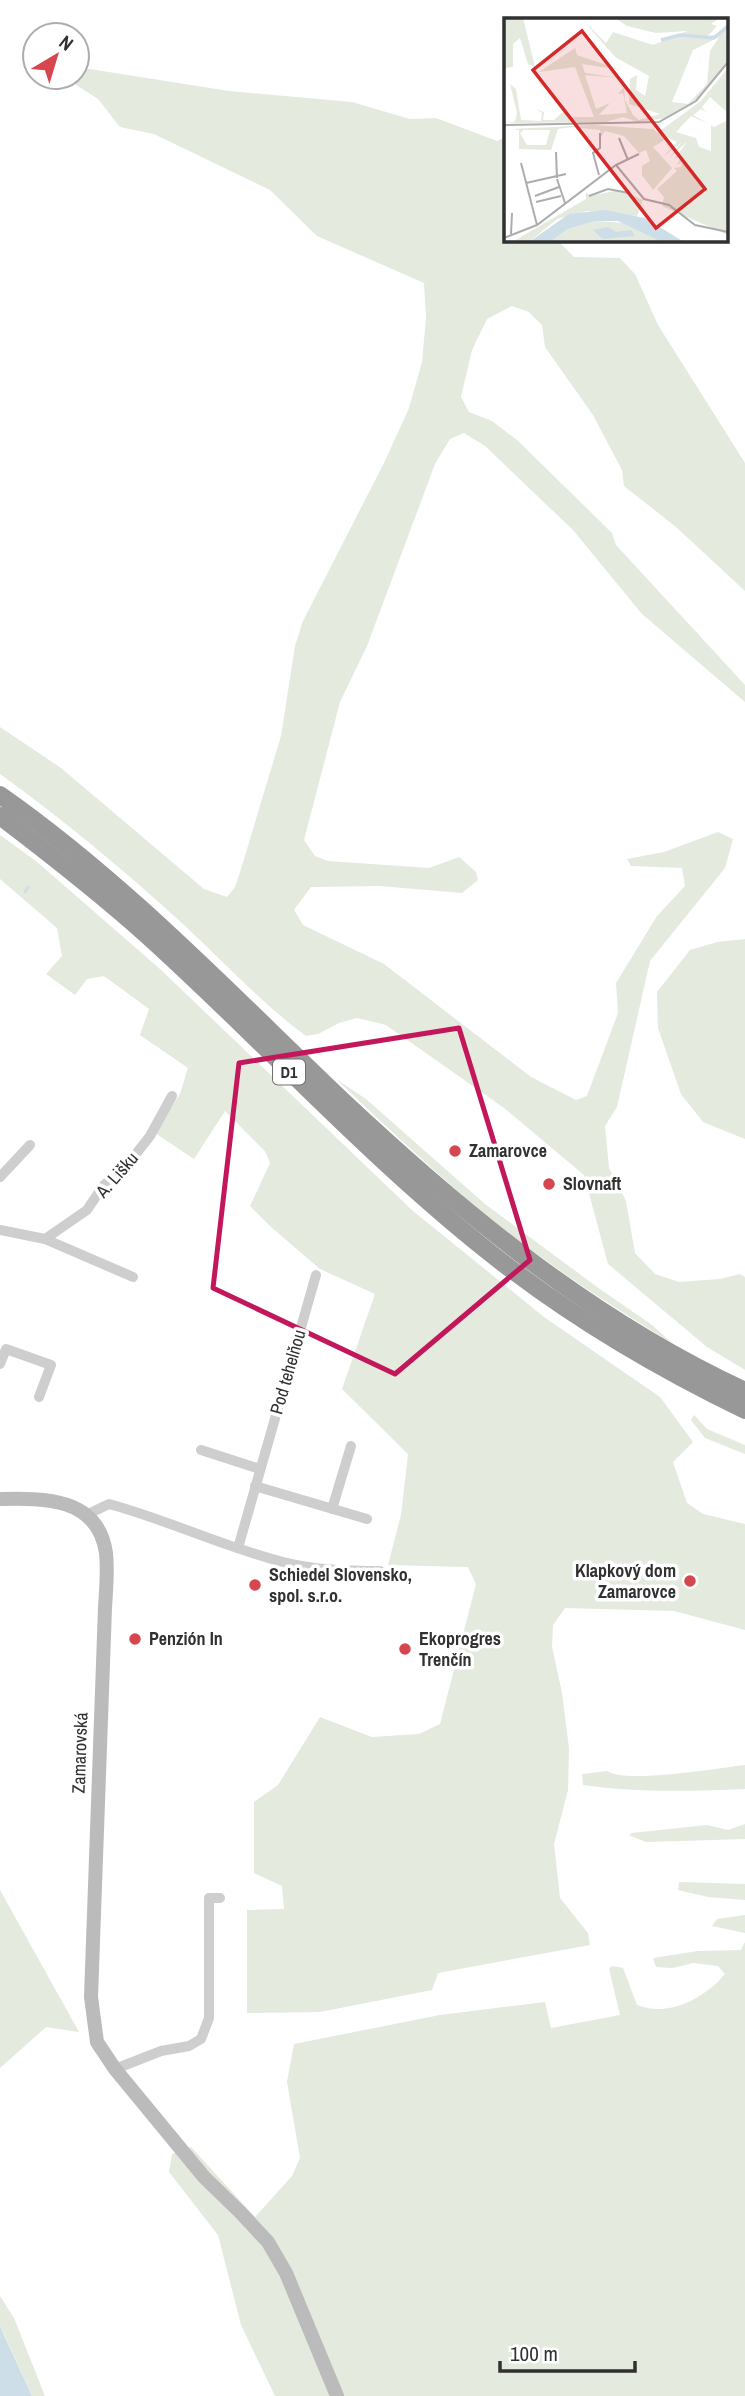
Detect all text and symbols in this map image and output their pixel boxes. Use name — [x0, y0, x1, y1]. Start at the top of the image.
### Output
inset map — [504, 18, 728, 242]
north arrow — [21, 21, 91, 91]
text: N — [54, 29, 79, 56]
road number: D1 — [273, 1060, 305, 1084]
place label: Zamarovce — [469, 1138, 547, 1163]
marker: Zamarovce — [447, 1143, 463, 1159]
street label: A. Lišku — [89, 1146, 144, 1204]
place label: Slovnaft — [563, 1171, 621, 1196]
marker: Slovnaft — [541, 1176, 557, 1192]
street label: Pod tehelňou — [264, 1327, 312, 1417]
place label: Klapkový dom Zamarovce — [575, 1558, 676, 1604]
place label: Schiedel Slovensko, spol. s.r.o. — [269, 1562, 412, 1608]
marker: Klapkový dom Zamarovce — [682, 1573, 698, 1589]
marker: Schiedel Slovensko, spol. s.r.o. — [247, 1577, 263, 1593]
place label: Penzión In — [149, 1626, 223, 1651]
place label: Ekoprogres Trenčín — [419, 1626, 501, 1672]
marker: Penzión In — [127, 1631, 143, 1647]
marker: Ekoprogres Trenčín — [397, 1641, 413, 1657]
street label: Zamarovská — [66, 1712, 93, 1794]
scale bar — [500, 2330, 635, 2374]
text: 100 m — [510, 2339, 558, 2368]

